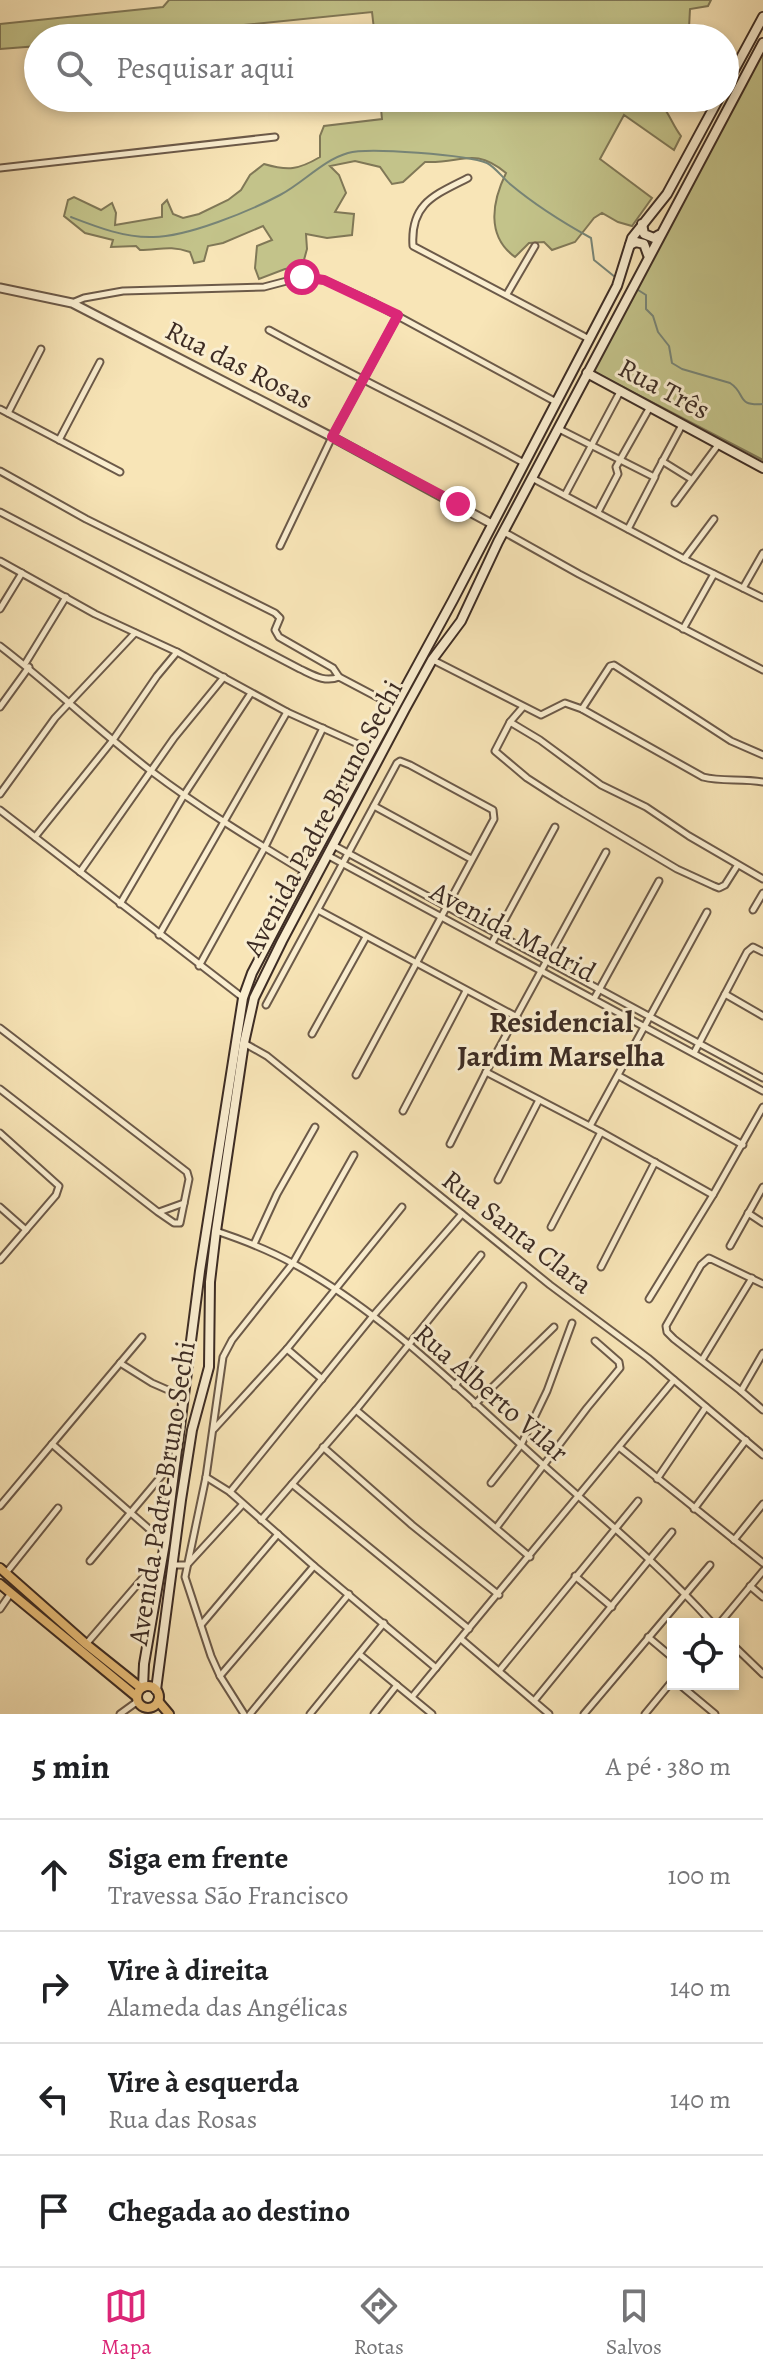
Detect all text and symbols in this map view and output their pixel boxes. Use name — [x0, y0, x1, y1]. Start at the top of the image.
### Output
search box — [24, 24, 739, 112]
icon: search — [52, 46, 96, 90]
text: Pesquisar aqui — [116, 48, 294, 88]
route start — [284, 259, 320, 295]
street label: Rua das Rosas — [159, 312, 319, 418]
street label: Rua Três — [612, 349, 716, 429]
route end — [440, 486, 476, 522]
street label: Avenida Padre Bruno Sechi — [234, 673, 412, 964]
street label: Avenida Madrid — [423, 872, 603, 992]
district label: Residencial Jardim Marselha — [457, 1002, 665, 1076]
street label: Rua Santa Clara — [434, 1161, 600, 1303]
street label: Rua Alberto Vilar — [406, 1315, 577, 1471]
street label: Avenida Padre Bruno Sechi — [119, 1338, 205, 1649]
map controls — [667, 1618, 739, 1690]
button: locate — [667, 1618, 739, 1690]
text: 5 min — [32, 1743, 110, 1790]
text: A pé · 380 m — [606, 1749, 731, 1784]
text: Siga em frente — [108, 1838, 288, 1878]
icon: ahead — [32, 1853, 76, 1897]
text: 100 m — [668, 1858, 731, 1893]
text: Travessa São Francisco — [108, 1878, 348, 1913]
text: Vire à direita — [108, 1950, 269, 1990]
icon: right — [32, 1965, 76, 2009]
text: 140 m — [670, 1970, 731, 2005]
text: Alameda das Angélicas — [108, 1990, 348, 2025]
text: Vire à esquerda — [108, 2062, 299, 2102]
icon: left — [32, 2077, 76, 2121]
text: 140 m — [670, 2082, 731, 2117]
text: Rua das Rosas — [108, 2102, 257, 2137]
icon: arrive — [32, 2189, 76, 2233]
text: Chegada ao destino — [108, 2191, 350, 2231]
tab: Mapa — [101, 2284, 152, 2362]
tab: Rotas — [354, 2284, 404, 2362]
tab: Salvos — [606, 2284, 662, 2362]

